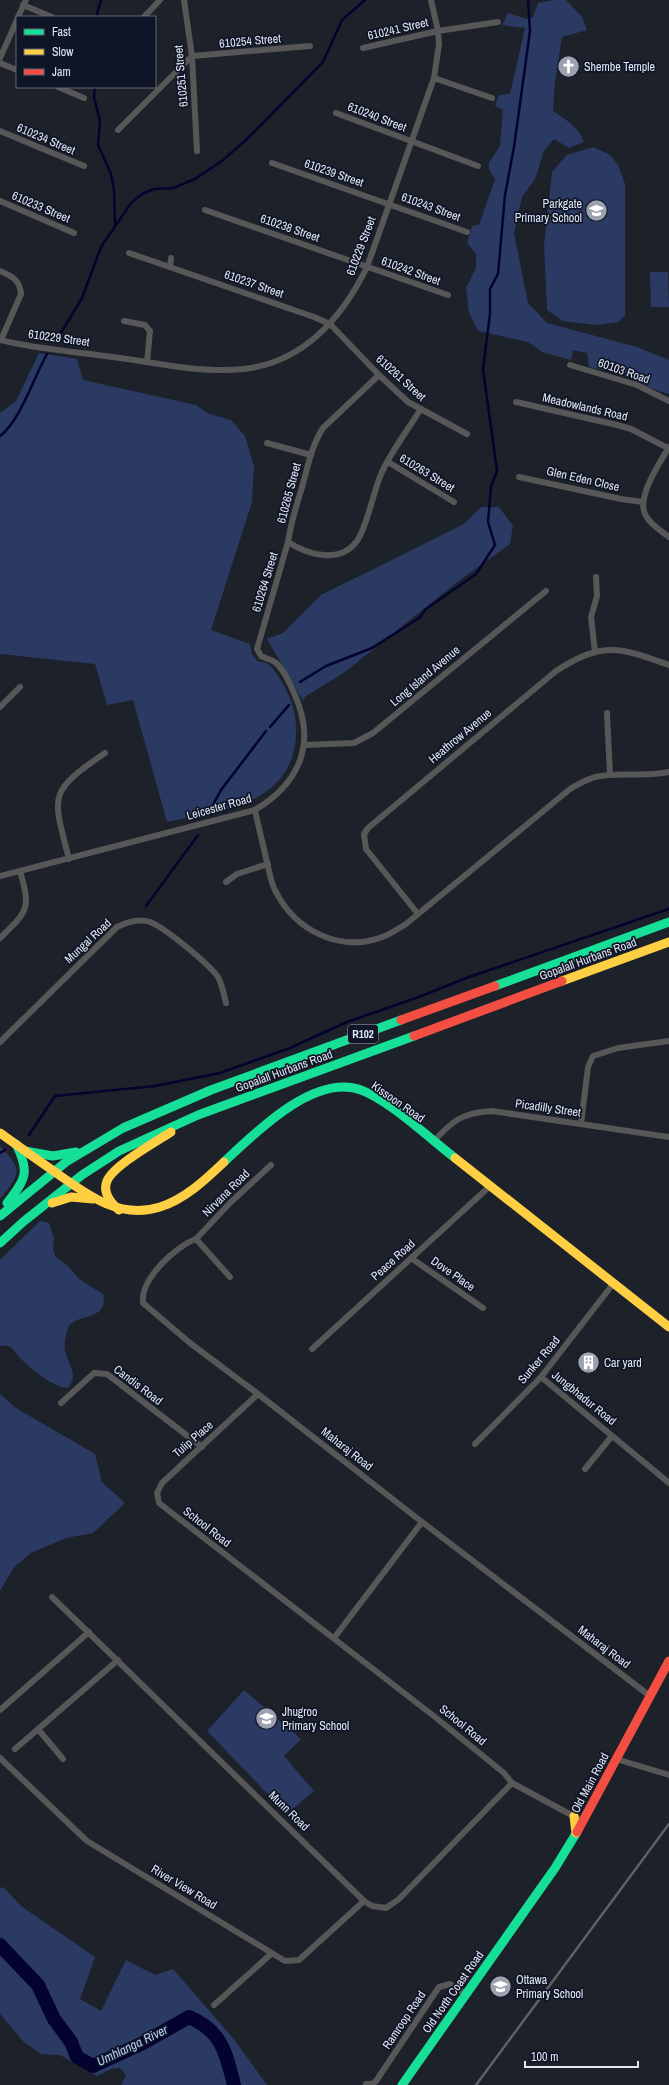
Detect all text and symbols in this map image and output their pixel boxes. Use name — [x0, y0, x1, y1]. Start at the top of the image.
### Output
street label: 610241 Street — [366, 14, 430, 44]
legend — [16, 16, 156, 88]
text: Fast — [52, 24, 71, 40]
street label: 610254 Street — [219, 30, 282, 52]
text: Slow — [52, 44, 74, 60]
street label: 610251 Street — [170, 44, 192, 107]
church icon: Shembe Temple — [556, 54, 582, 80]
place label: Shembe Temple — [584, 59, 655, 75]
text: Jam — [52, 64, 71, 80]
street label: 610240 Street — [345, 98, 409, 136]
street label: 610234 Street — [14, 120, 78, 159]
street label: 610239 Street — [302, 155, 366, 191]
street label: 610233 Street — [9, 188, 73, 227]
street label: 610243 Street — [399, 189, 463, 225]
place label: Parkgate Primary School — [515, 196, 582, 226]
school or university icon: Parkgate Primary School — [584, 198, 610, 224]
street label: 610238 Street — [258, 210, 322, 246]
street label: 610229 Street — [342, 214, 380, 278]
street label: 610242 Street — [379, 253, 443, 289]
street label: 610237 Street — [222, 266, 286, 302]
street label: 610229 Street — [27, 326, 91, 350]
street label: 610261 Street — [373, 351, 430, 405]
street label: 60103 Road — [596, 355, 652, 387]
street label: Meadowlands Road — [541, 389, 629, 425]
street label: 610263 Street — [396, 450, 458, 496]
street label: 610265 Street — [273, 461, 305, 525]
street label: Glen Eden Close — [545, 463, 621, 495]
street label: 610264 Street — [248, 550, 282, 614]
street label: Long Island Avenue — [387, 642, 463, 710]
street label: Heathrow Avenue — [425, 705, 495, 767]
street label: Leicester Road — [185, 790, 253, 824]
street label: Mungal Road — [61, 915, 115, 967]
street label: Gopalall Hurbans Road — [537, 934, 639, 984]
road number: R102 — [348, 1025, 378, 1043]
street label: Gopalall Hurbans Road — [233, 1046, 335, 1096]
street label: Kissoon Road — [368, 1078, 428, 1126]
street label: Picadilly Street — [514, 1095, 582, 1121]
street label: Nirvana Road — [199, 1166, 253, 1220]
street label: Peace Road — [368, 1236, 418, 1284]
street label: Dove Place — [428, 1253, 478, 1295]
street label: Sunker Road — [514, 1333, 564, 1387]
building icon: Car yard — [576, 1350, 602, 1376]
place label: Car yard — [604, 1355, 642, 1371]
street label: Candis Road — [110, 1361, 166, 1409]
street label: Jungbhadur Road — [549, 1367, 619, 1429]
street label: Tulip Place — [169, 1417, 217, 1461]
street label: Maharaj Road — [318, 1424, 376, 1474]
street label: School Road — [180, 1503, 234, 1551]
street label: Maharaj Road — [575, 1622, 633, 1672]
street label: School Road — [436, 1701, 490, 1749]
place label: Jhugroo Primary School — [282, 1704, 349, 1734]
school or university icon: Jhugroo Primary School — [254, 1706, 280, 1732]
street label: Old Main Road — [567, 1750, 613, 1816]
street label: Munn Road — [265, 1788, 313, 1834]
street label: River View Road — [148, 1861, 220, 1913]
street label: Old North Coast Road — [419, 1948, 487, 2036]
place label: Ottawa Primary School — [516, 1972, 583, 2002]
school or university icon: Ottawa Primary School — [488, 1974, 514, 2000]
street label: Ramroop Road — [379, 1988, 429, 2052]
water label: Umhlanga River — [94, 2021, 171, 2070]
scale bar — [525, 2043, 638, 2069]
text: 100 m — [531, 2049, 558, 2065]

